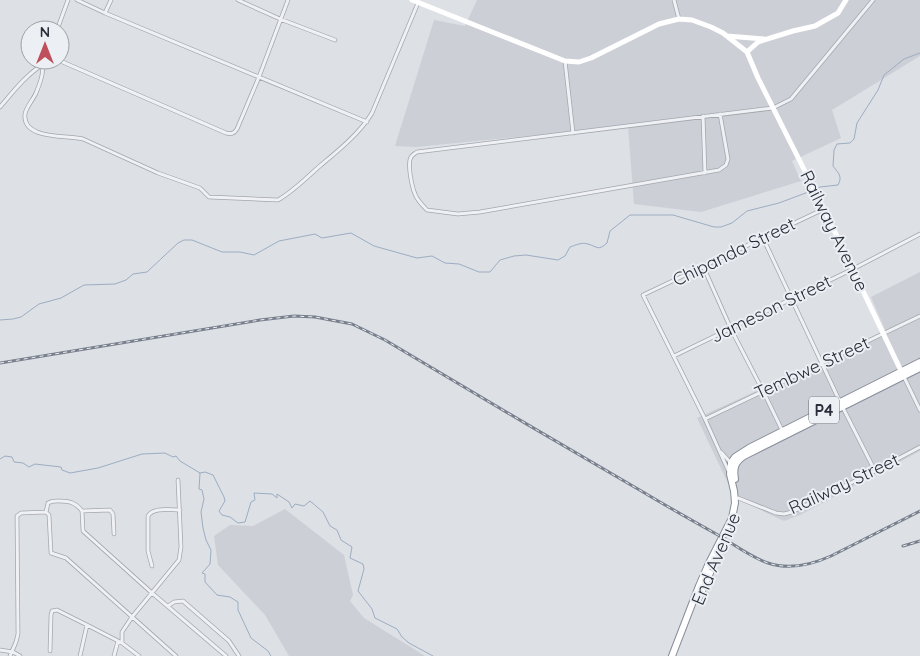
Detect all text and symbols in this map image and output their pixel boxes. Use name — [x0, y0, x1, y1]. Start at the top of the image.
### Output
north arrow — [20, 20, 70, 70]
text: N — [40, 23, 50, 41]
street label: Railway Avenue — [795, 166, 874, 295]
street label: Chipanda Street — [669, 212, 799, 291]
street label: Jameson Street — [707, 269, 835, 348]
street label: Tembwe Street — [751, 331, 873, 404]
road number: P4 — [809, 396, 839, 424]
street label: Railway Street — [785, 448, 903, 519]
street label: End Avenue — [686, 509, 745, 608]

